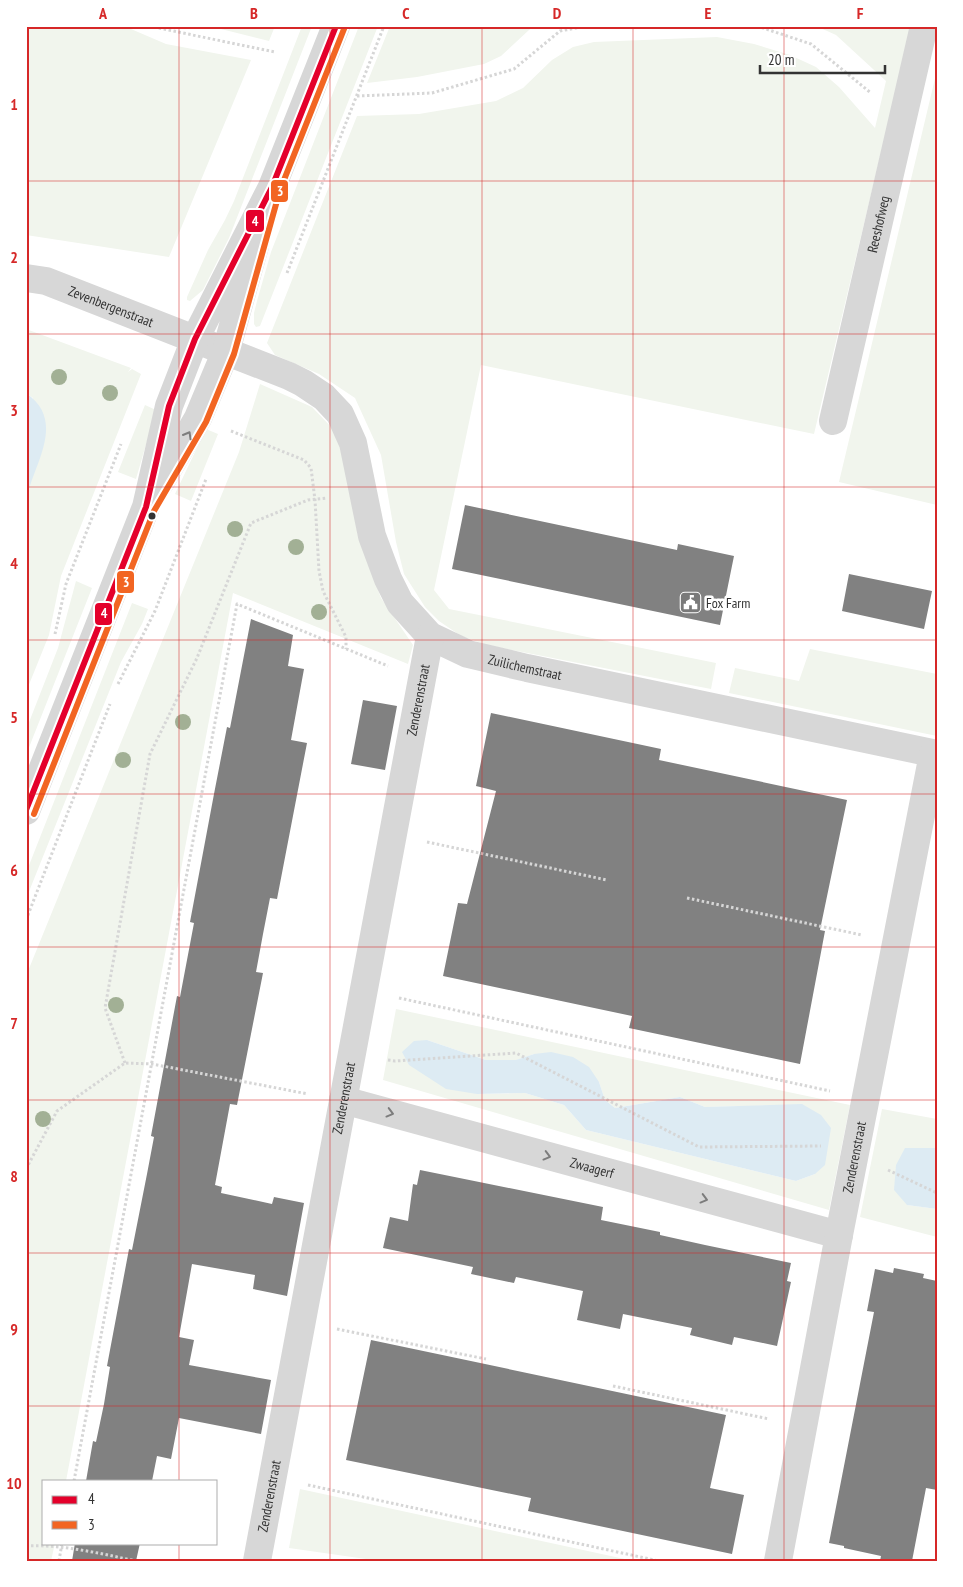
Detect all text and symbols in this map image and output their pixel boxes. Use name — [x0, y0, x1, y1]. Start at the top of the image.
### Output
text: A — [98, 3, 108, 23]
text: B — [250, 3, 258, 23]
text: C — [402, 3, 410, 23]
text: D — [553, 3, 562, 23]
text: E — [705, 3, 712, 23]
text: F — [857, 3, 864, 23]
scale bar — [760, 42, 886, 74]
text: 20 m — [768, 50, 794, 69]
text: 1 — [10, 94, 18, 114]
line badge: 3 — [270, 179, 289, 203]
text: 3 — [277, 182, 283, 200]
street label: Reeshofweg — [863, 194, 894, 254]
line badge: 4 — [245, 209, 265, 233]
text: 4 — [252, 212, 259, 230]
text: 2 — [10, 247, 18, 267]
street label: Zevenbergenstraat — [66, 282, 156, 331]
text: 3 — [10, 400, 18, 420]
one-way arrow — [181, 431, 191, 440]
unlabelled marker — [147, 511, 157, 521]
text: 4 — [10, 553, 18, 573]
line badge: 3 — [116, 570, 135, 594]
text: 3 — [123, 573, 129, 591]
public building icon: Fox Farm — [678, 591, 702, 615]
place label: Fox Farm — [706, 594, 750, 612]
line badge: 4 — [94, 602, 113, 626]
text: 4 — [101, 604, 108, 622]
street label: Zuilichemstraat — [486, 650, 564, 684]
street label: Zenderenstraat — [403, 662, 434, 737]
text: 5 — [10, 707, 18, 727]
text: 6 — [10, 860, 18, 880]
text: 7 — [10, 1013, 18, 1033]
street label: Zenderenstraat — [328, 1060, 359, 1135]
one-way arrow — [386, 1107, 395, 1118]
street label: Zenderenstraat — [838, 1120, 870, 1195]
one-way arrow — [542, 1150, 551, 1161]
street label: Zwaagerf — [568, 1153, 616, 1182]
text: 8 — [10, 1166, 18, 1186]
one-way arrow — [699, 1193, 707, 1203]
text: 9 — [10, 1319, 18, 1339]
street label: Zenderenstraat — [254, 1459, 285, 1534]
text: 10 — [6, 1473, 22, 1493]
legend — [42, 1480, 218, 1544]
text: 4 — [88, 1489, 95, 1508]
text: 3 — [88, 1515, 95, 1534]

